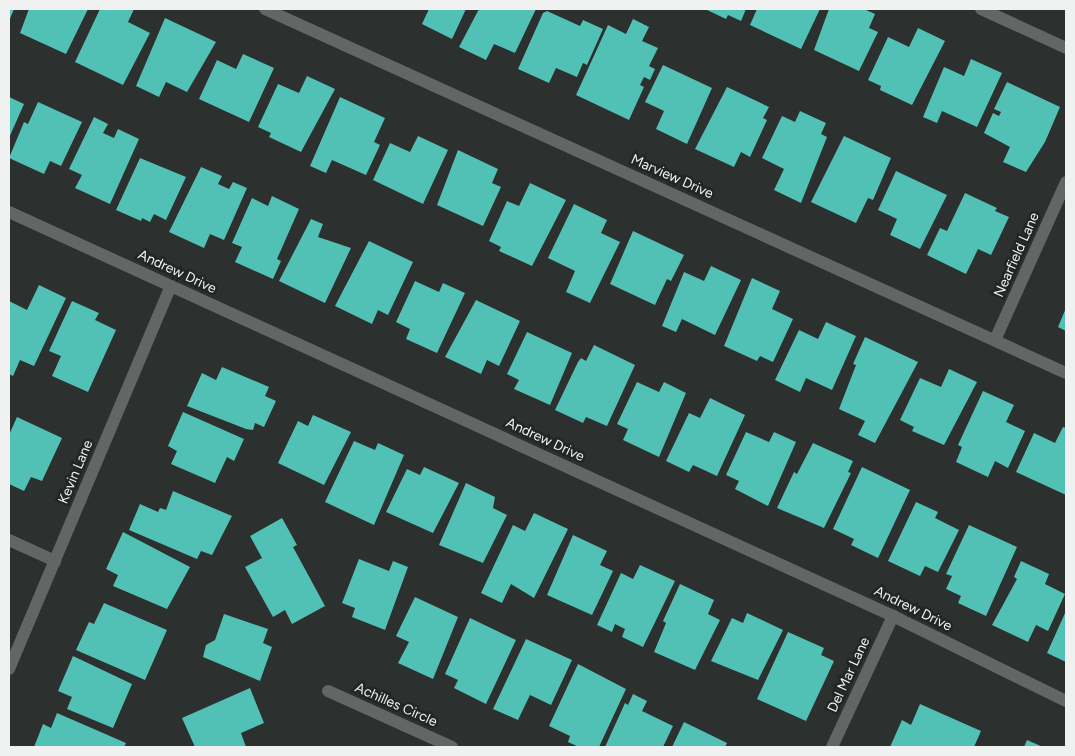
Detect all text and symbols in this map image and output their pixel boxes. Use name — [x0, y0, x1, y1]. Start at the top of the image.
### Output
street label: Marview Drive — [628, 151, 716, 203]
street label: Nearfield Lane — [991, 210, 1043, 300]
street label: Andrew Drive — [135, 247, 219, 297]
street label: Andrew Drive — [503, 415, 587, 465]
street label: Kevin Lane — [55, 438, 97, 506]
street label: Andrew Drive — [871, 583, 955, 635]
street label: Del Mar Lane — [824, 635, 874, 715]
street label: Achilles Circle — [352, 679, 440, 731]

